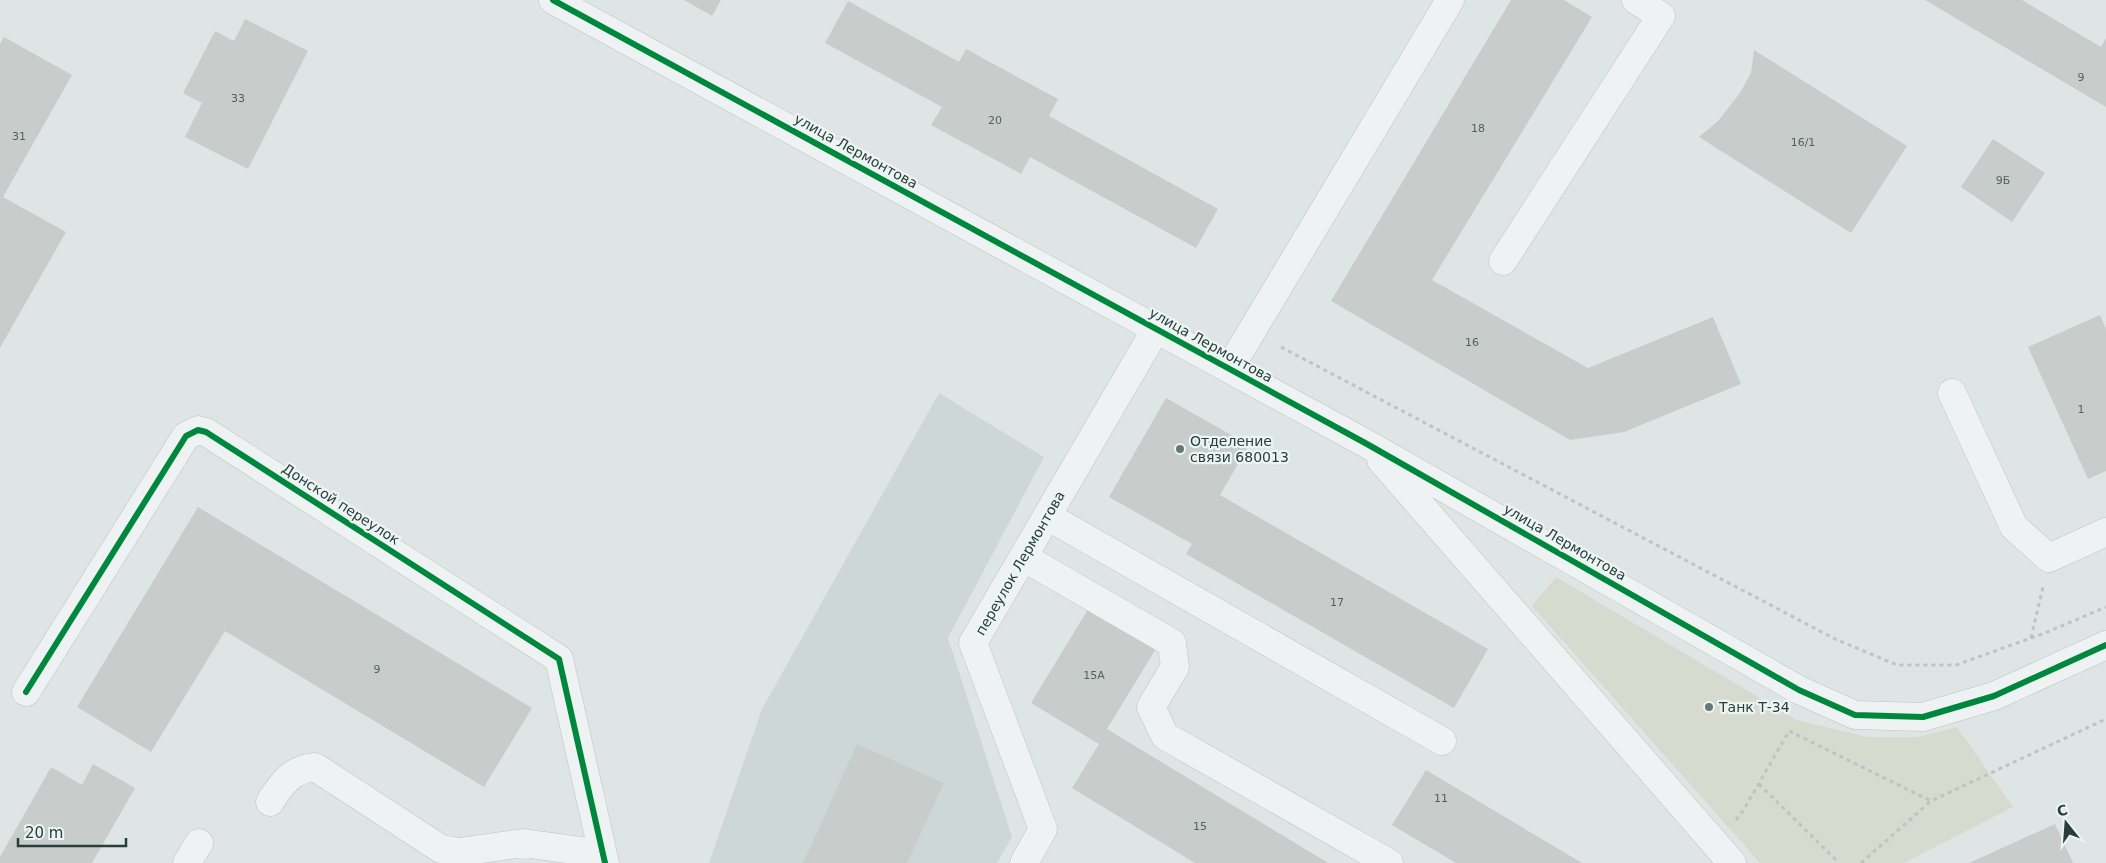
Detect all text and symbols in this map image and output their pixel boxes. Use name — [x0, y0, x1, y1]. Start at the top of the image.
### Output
house number: 9 — [2078, 71, 2085, 84]
house number: 33 — [231, 92, 245, 105]
street label: улица Лермонтова — [791, 110, 921, 192]
house number: 20 — [988, 114, 1002, 127]
house number: 18 — [1471, 122, 1485, 135]
house number: 31 — [12, 130, 26, 143]
house number: 16/1 — [1791, 136, 1815, 149]
house number: 9Б — [1996, 174, 2010, 187]
street label: улица Лермонтова — [1146, 304, 1276, 386]
house number: 16 — [1465, 336, 1479, 349]
house number: 1 — [2078, 403, 2085, 416]
place label: Отделение связи 680013 — [1190, 433, 1289, 465]
marker: Отделение связи 680013 — [1174, 443, 1186, 455]
street label: Донской переулок — [279, 460, 403, 548]
street label: переулок Лермонтова — [972, 488, 1068, 638]
street label: улица Лермонтова — [1501, 500, 1629, 584]
house number: 17 — [1330, 596, 1344, 609]
house number: 9 — [374, 663, 381, 676]
house number: 15А — [1083, 669, 1105, 682]
place label: Танк Т-34 — [1718, 699, 1790, 715]
marker: Танк Т-34 — [1703, 701, 1715, 713]
house number: 11 — [1434, 792, 1448, 805]
north arrow — [2041, 798, 2091, 848]
text: С — [2055, 801, 2069, 820]
scale bar — [18, 816, 125, 848]
house number: 15 — [1193, 820, 1207, 833]
text: 20 m — [25, 824, 63, 842]

